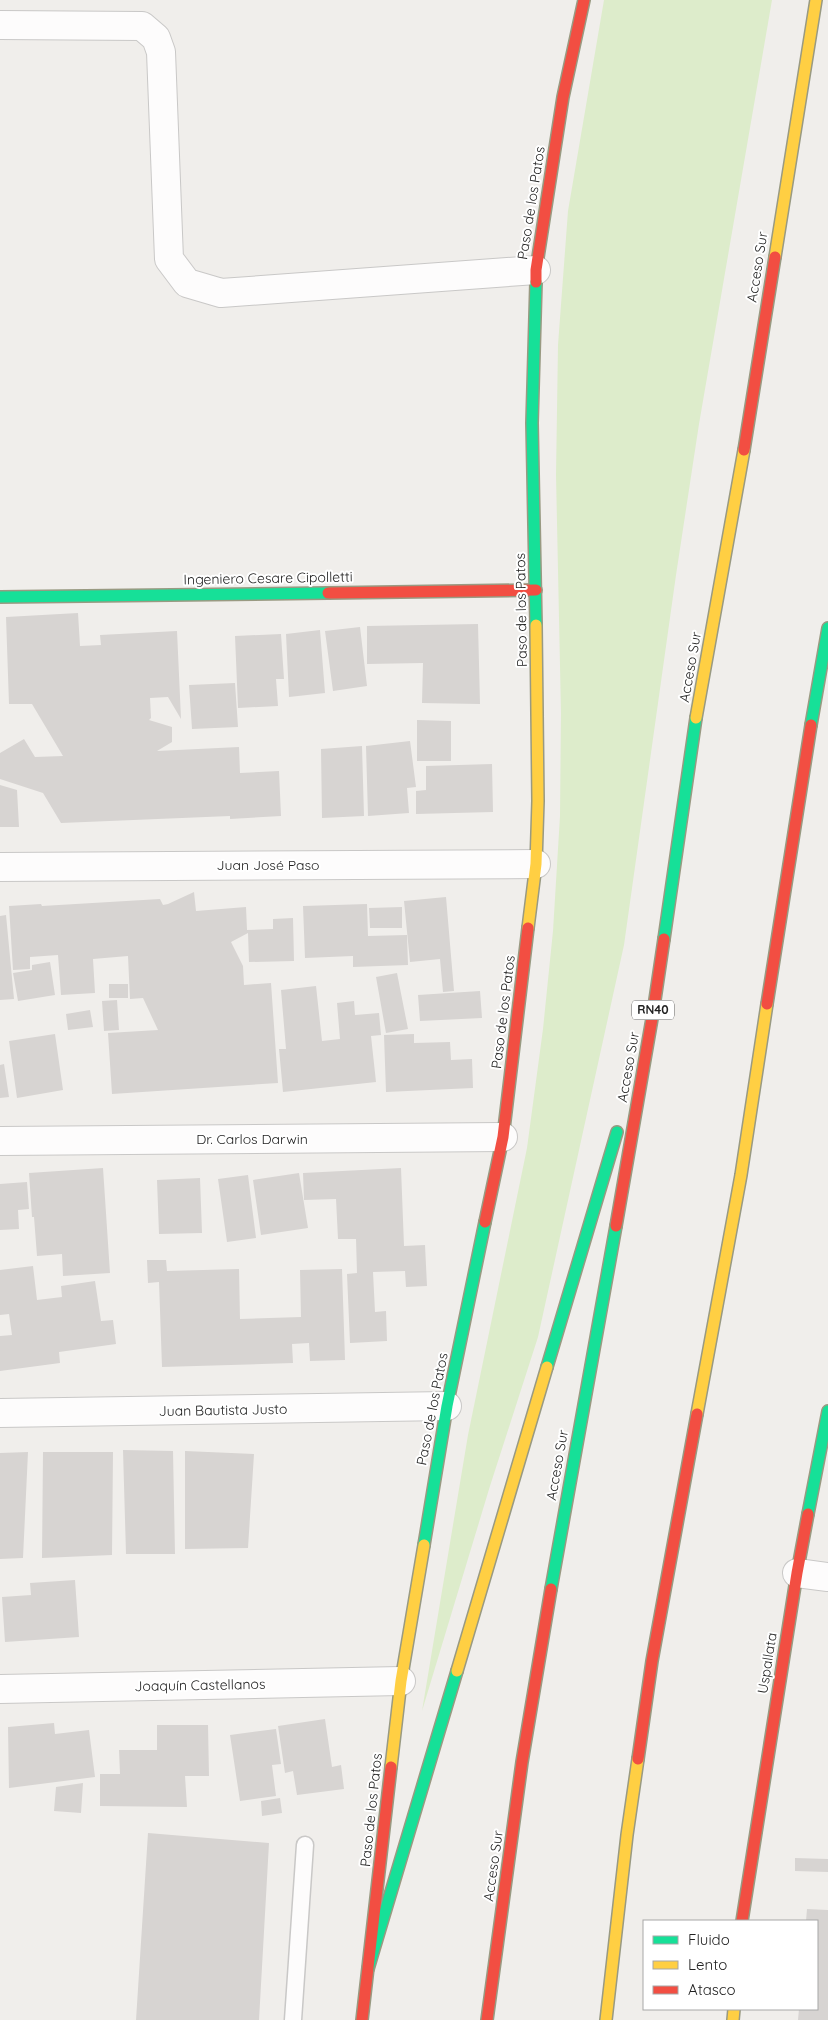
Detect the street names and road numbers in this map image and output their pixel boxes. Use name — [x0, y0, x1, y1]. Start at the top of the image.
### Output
street label: Paso de los Patos — [513, 145, 549, 261]
street label: Acceso Sur — [743, 230, 772, 304]
street label: Paso de los Patos — [511, 553, 531, 667]
street label: Ingeniero Cesare Cipolletti — [183, 568, 353, 588]
street label: Acceso Sur — [675, 630, 705, 704]
street label: Juan José Paso — [217, 856, 319, 874]
street label: Paso de los Patos — [487, 954, 519, 1070]
road number: RN40 — [632, 1000, 674, 1020]
street label: Acceso Sur — [613, 1030, 643, 1104]
street label: Dr. Carlos Darwin — [196, 1130, 308, 1148]
street label: Paso de los Patos — [412, 1351, 452, 1467]
street label: Juan Bautista Justo — [158, 1400, 288, 1420]
street label: Acceso Sur — [542, 1428, 572, 1502]
street label: Uspallata — [753, 1631, 781, 1695]
street label: Joaquín Castellanos — [134, 1675, 266, 1695]
street label: Paso de los Patos — [356, 1752, 386, 1868]
street label: Acceso Sur — [479, 1829, 507, 1903]

